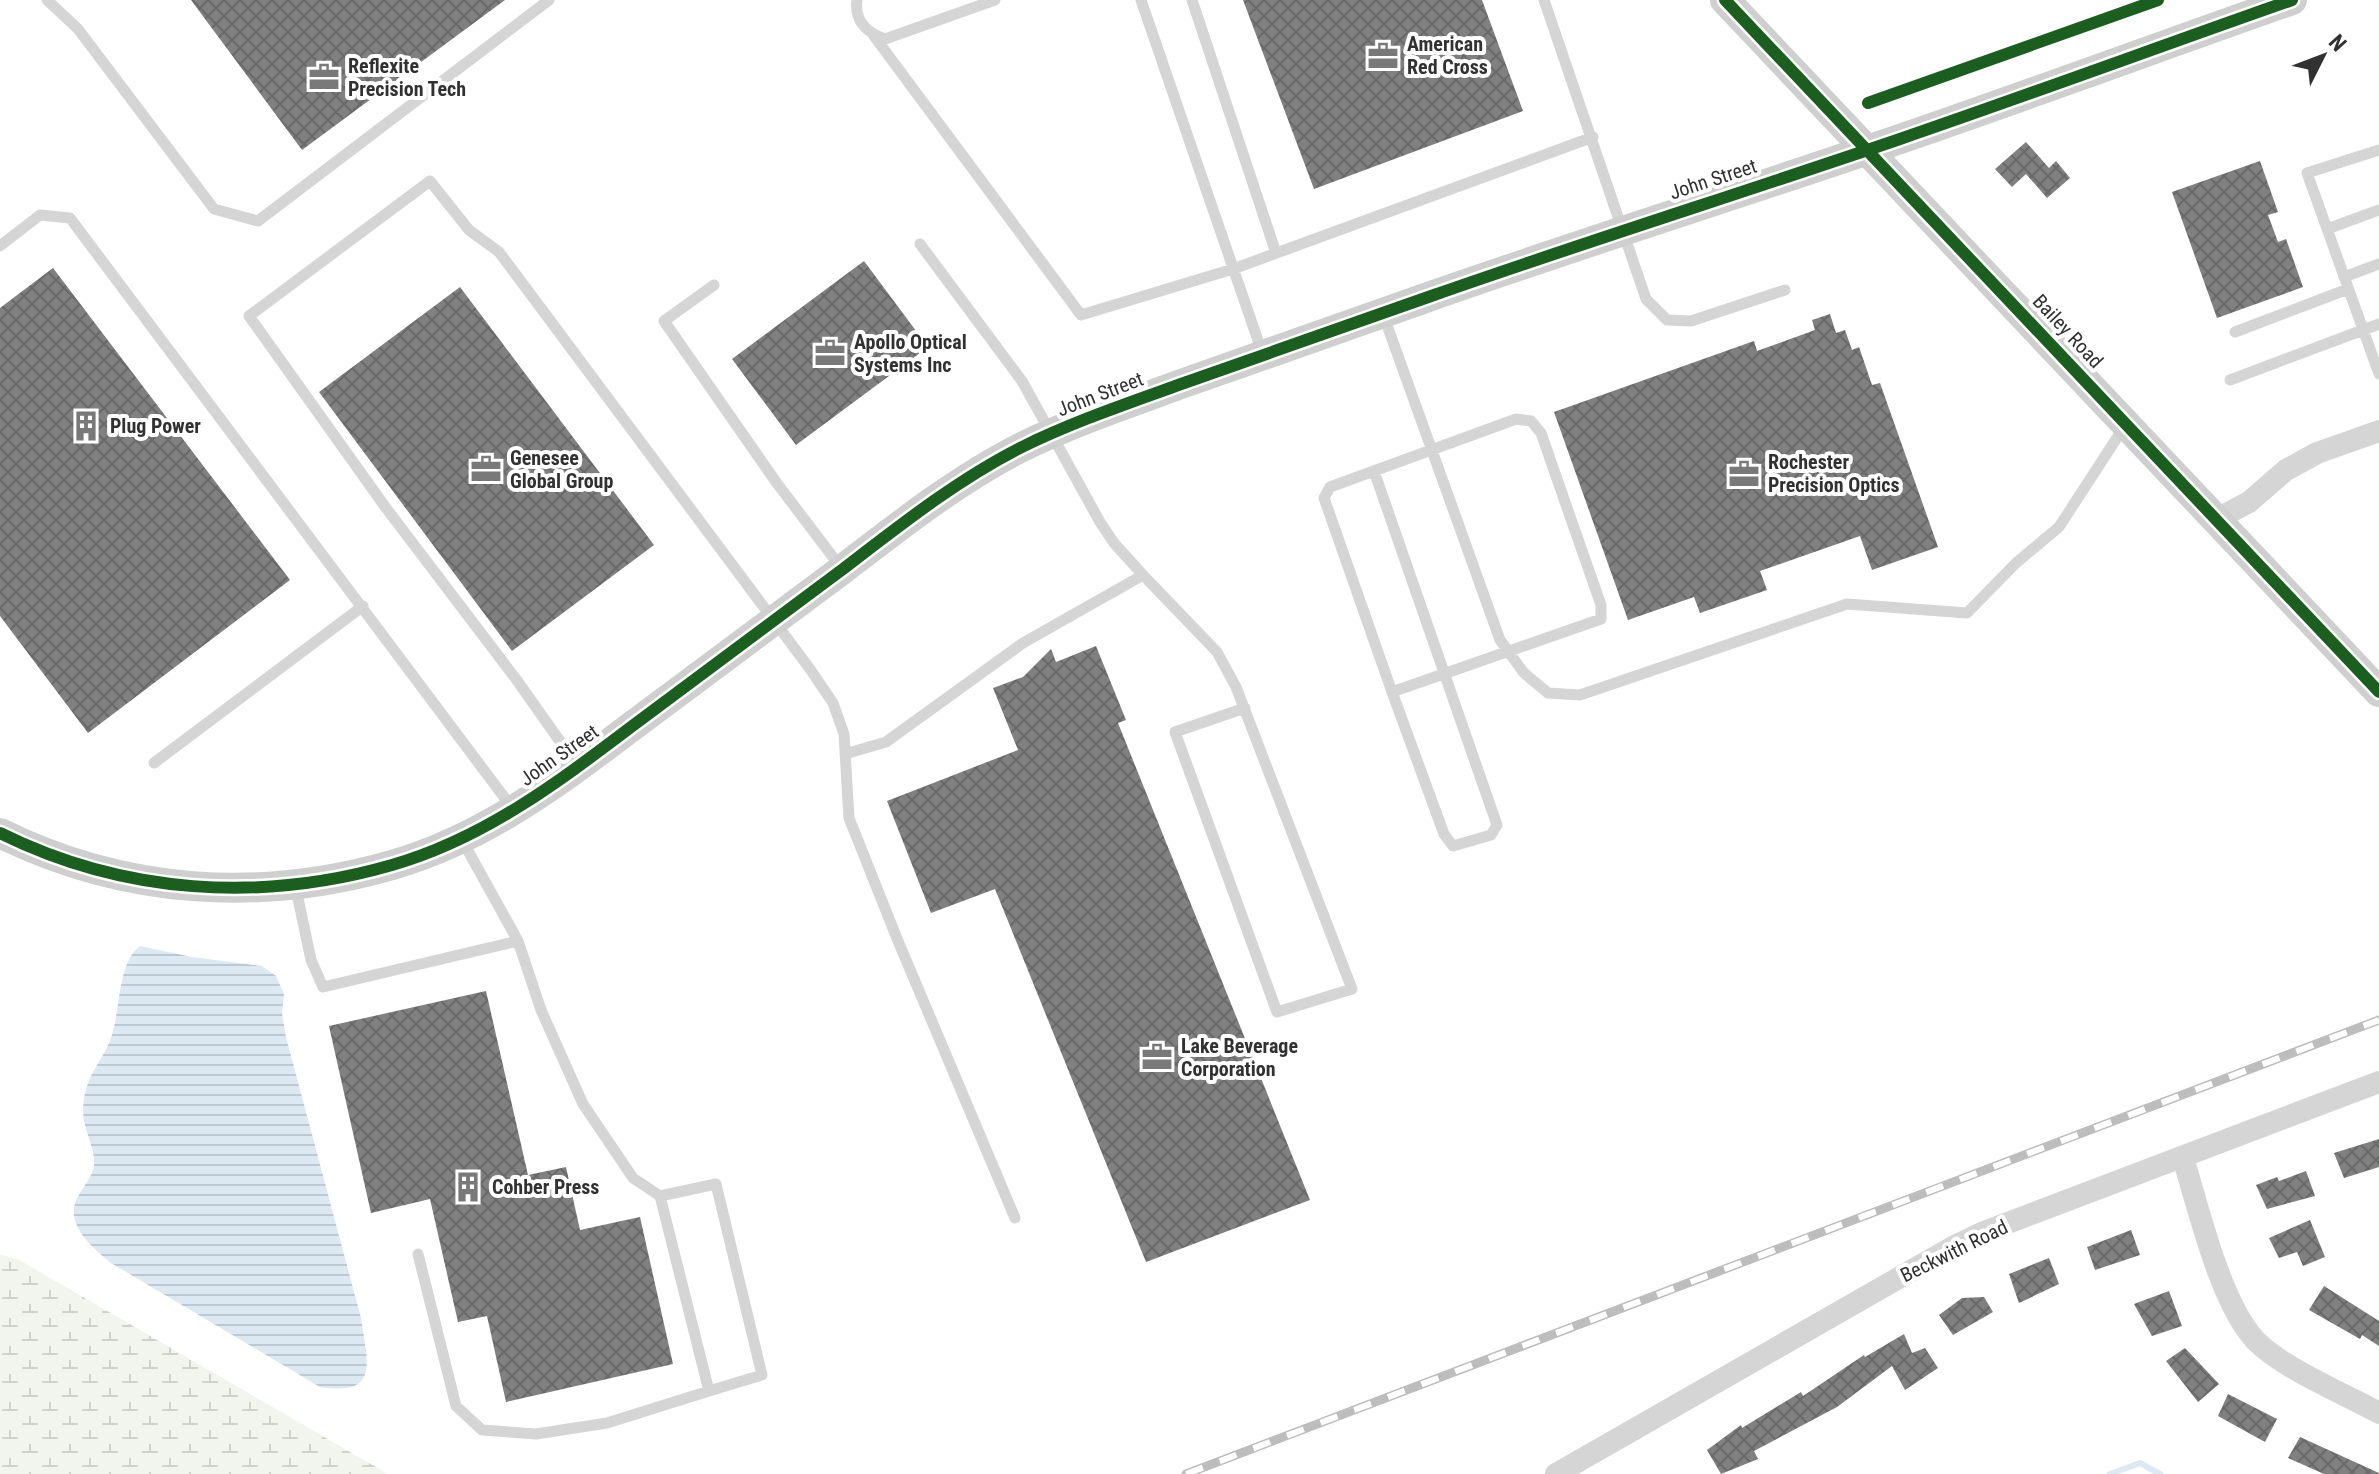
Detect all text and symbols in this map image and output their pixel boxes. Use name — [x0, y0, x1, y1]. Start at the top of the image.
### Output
north arrow — [2283, 16, 2363, 96]
text: N — [2324, 30, 2351, 56]
place label: American Red Cross — [1407, 32, 1488, 79]
office icon: American Red Cross — [1366, 39, 1400, 73]
place label: Reflexite Precision Tech — [348, 54, 466, 101]
office icon: Reflexite Precision Tech — [307, 60, 341, 94]
street label: John Street — [1666, 154, 1760, 204]
street label: Bailey Road — [2028, 289, 2108, 373]
place label: Apollo Optical Systems Inc — [854, 330, 967, 377]
office icon: Apollo Optical Systems Inc — [813, 336, 847, 370]
street label: John Street — [1053, 367, 1147, 421]
building icon: Plug Power — [69, 409, 103, 443]
place label: Plug Power — [110, 414, 201, 438]
place label: Genesee Global Group — [510, 446, 613, 493]
place label: Rochester Precision Optics — [1768, 450, 1900, 497]
office icon: Genesee Global Group — [469, 452, 503, 486]
office icon: Rochester Precision Optics — [1727, 457, 1761, 491]
street label: John Street — [515, 719, 603, 791]
place label: Lake Beverage Corporation — [1181, 1034, 1298, 1081]
office icon: Lake Beverage Corporation — [1140, 1040, 1174, 1074]
building icon: Cohber Press — [451, 1170, 485, 1204]
place label: Cohber Press — [492, 1175, 599, 1199]
street label: Beckwith Road — [1896, 1215, 2012, 1287]

